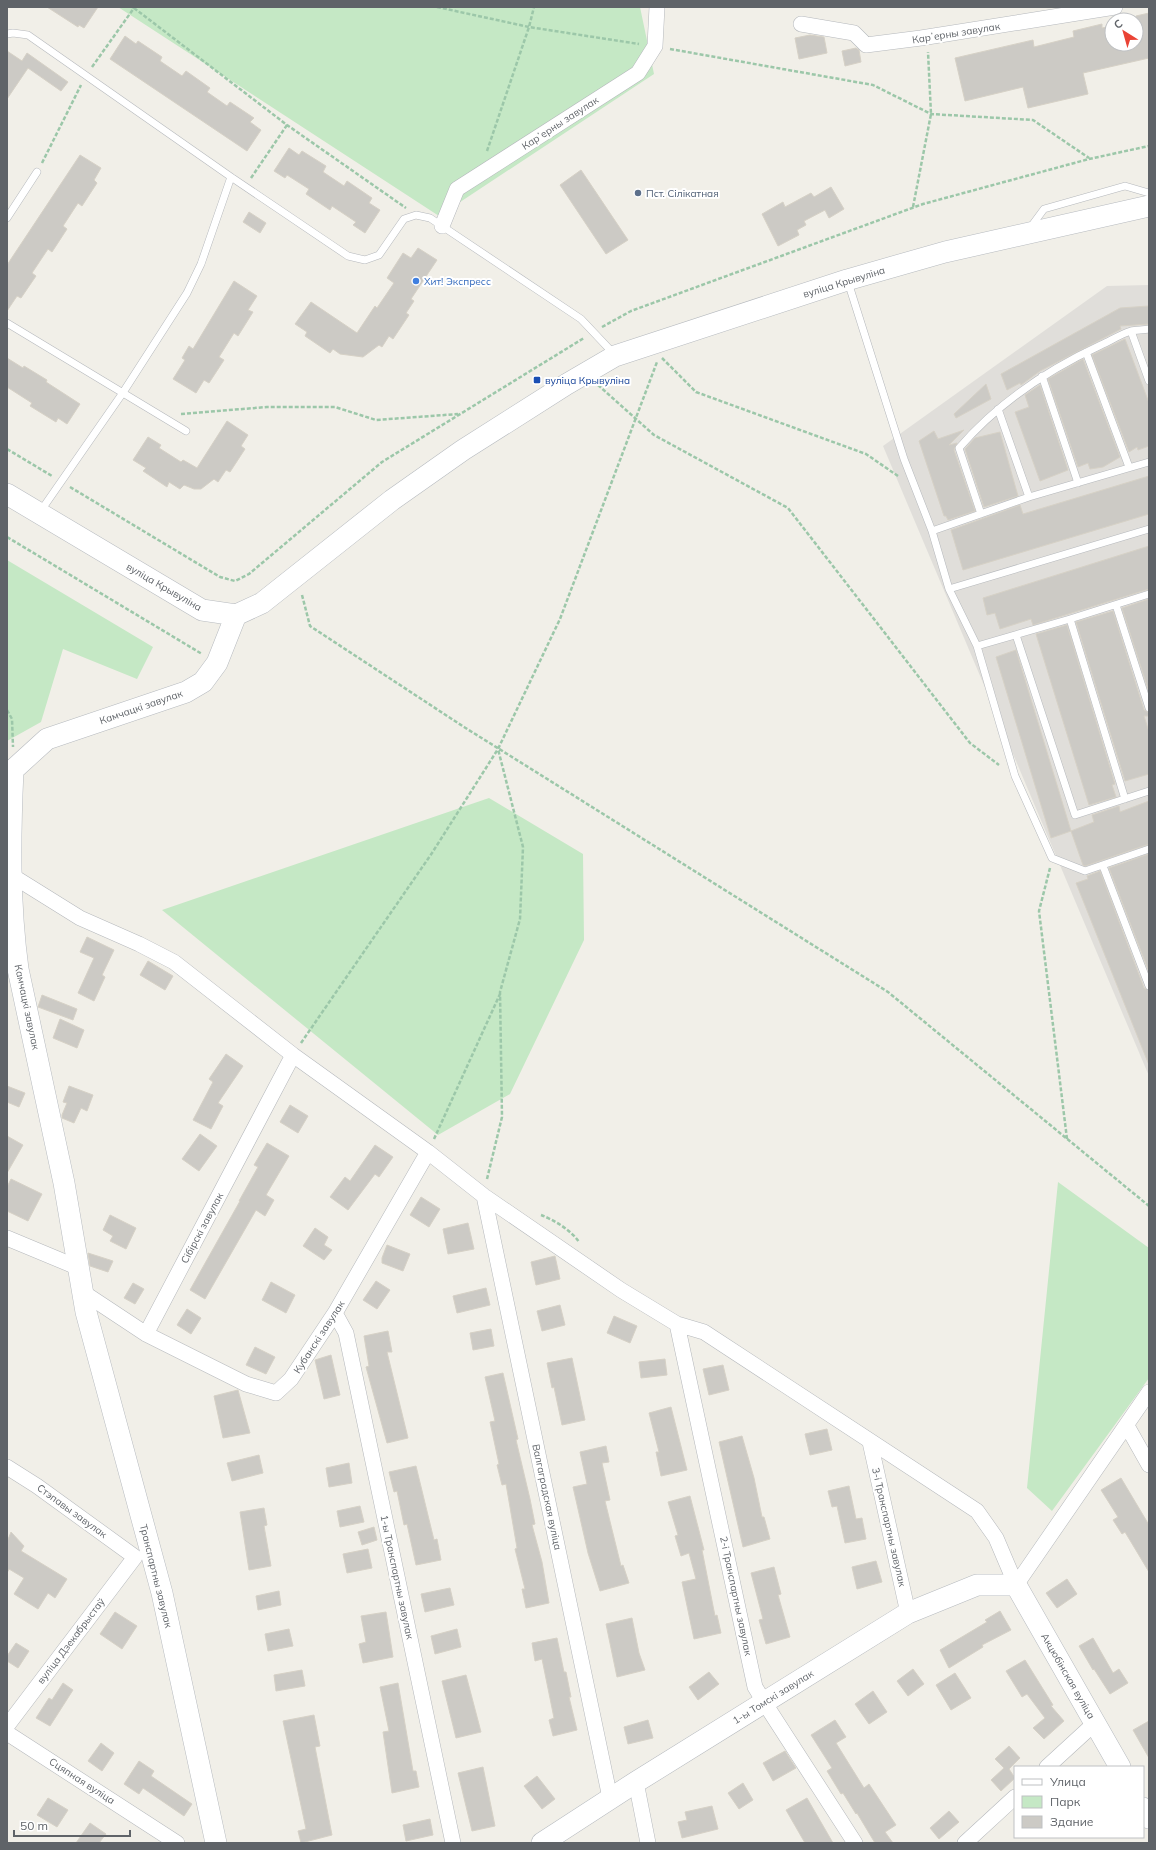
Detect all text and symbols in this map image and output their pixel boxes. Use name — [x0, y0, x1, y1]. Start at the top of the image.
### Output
north arrow — [1104, 12, 1144, 52]
text: С — [1111, 16, 1126, 32]
street label: Карʼерны завулак — [911, 20, 1002, 46]
street label: Карʼерны завулак — [519, 93, 601, 153]
place label: Пст. Сілікатная — [646, 187, 719, 200]
marker: Пст. Сілікатная — [633, 188, 643, 198]
street label: вуліца Крывуліна — [801, 263, 887, 301]
place label: Хит! Экспресс — [424, 275, 491, 288]
marker: Хит! Экспресс — [411, 276, 421, 286]
place label: вуліца Крывуліна — [545, 374, 630, 387]
marker: вуліца Крывуліна — [532, 375, 542, 385]
street label: вуліца Крывуліна — [124, 560, 204, 614]
street label: Камчацкі завулак — [98, 687, 185, 727]
street label: Камчацкі завулак — [12, 963, 43, 1051]
street label: Сібірскі завулак — [178, 1190, 226, 1266]
street label: Кубанскі завулак — [291, 1298, 348, 1376]
street label: Валгаградская вуліца — [529, 1443, 565, 1551]
street label: 3-і Транспартны завулак — [869, 1466, 909, 1588]
street label: Стэпавы завулак — [34, 1481, 110, 1541]
street label: 1-ы Транспартны завулак — [377, 1514, 417, 1641]
street label: Транспартны завулак — [137, 1523, 175, 1630]
street label: 2-і Транспартны завулак — [717, 1535, 755, 1658]
street label: вуліца Дзекабрыстаў — [34, 1595, 108, 1687]
street label: Акцюбінская вуліца — [1038, 1631, 1098, 1721]
street label: 1-ы Томскі завулак — [730, 1667, 816, 1727]
street label: Сцяпная вуліца — [47, 1755, 117, 1807]
legend — [1014, 1766, 1144, 1838]
text: Улица — [1049, 1774, 1086, 1789]
text: Парк — [1050, 1794, 1081, 1809]
scale bar — [14, 1812, 130, 1838]
text: Здание — [1050, 1814, 1094, 1829]
text: 50 m — [20, 1818, 48, 1833]

